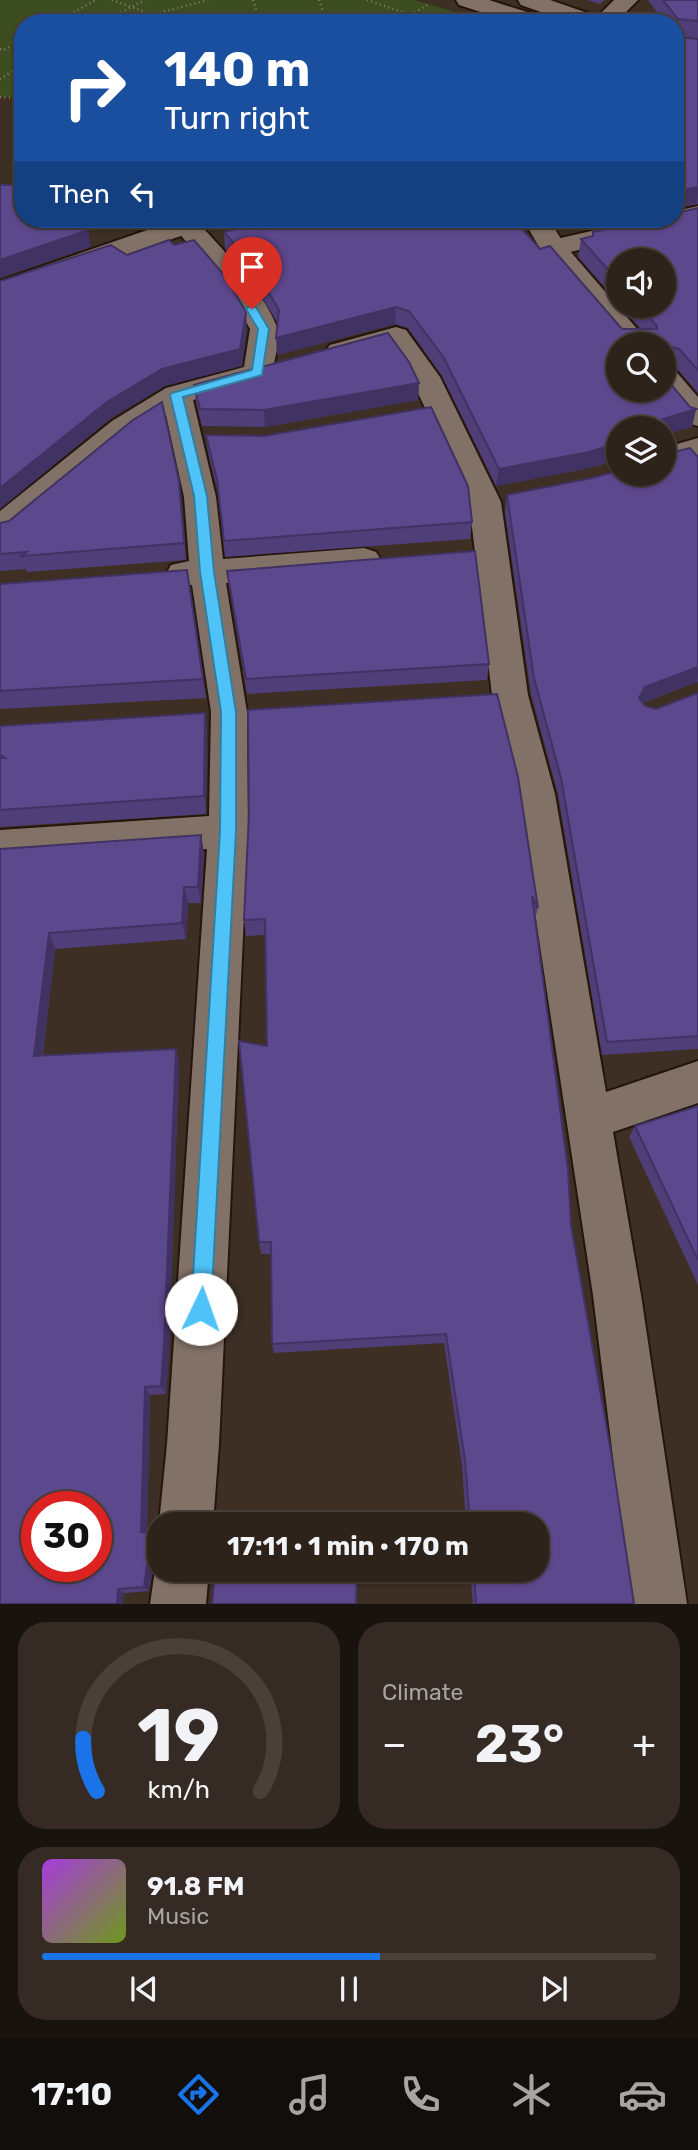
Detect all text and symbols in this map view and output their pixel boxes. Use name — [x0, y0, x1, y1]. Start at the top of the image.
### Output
text: 140 m — [164, 40, 310, 98]
icon: right — [49, 42, 140, 133]
text: Turn right — [164, 99, 309, 137]
icon: left — [124, 175, 162, 213]
text: Then — [49, 179, 110, 210]
pin — [222, 237, 282, 309]
icon: arrive — [233, 248, 271, 286]
map controls — [606, 248, 676, 486]
button: sound — [606, 248, 676, 318]
button: search — [606, 332, 676, 402]
button: layers — [606, 416, 676, 486]
position arrow — [164, 1272, 238, 1346]
speed limit sign: 30 — [21, 1491, 112, 1582]
text: 17:11 · 1 min · 170 m — [227, 1531, 469, 1562]
text: Climate — [382, 1678, 463, 1706]
text: 19 — [138, 1694, 220, 1780]
text: 23° — [475, 1713, 564, 1775]
text: − — [382, 1721, 407, 1767]
text: + — [632, 1721, 656, 1767]
text: km/h — [148, 1775, 210, 1804]
text: 91.8 FM — [147, 1871, 245, 1902]
text: Music — [147, 1902, 209, 1930]
icon: previous — [125, 1970, 163, 2008]
icon: pause — [330, 1970, 368, 2008]
icon: next — [535, 1970, 573, 2008]
icon: directions — [174, 2070, 223, 2119]
icon: music — [285, 2070, 334, 2119]
icon: phone — [396, 2070, 445, 2119]
icon: climate — [507, 2070, 556, 2119]
icon: car — [618, 2070, 667, 2119]
text: 17:10 — [31, 2075, 112, 2113]

